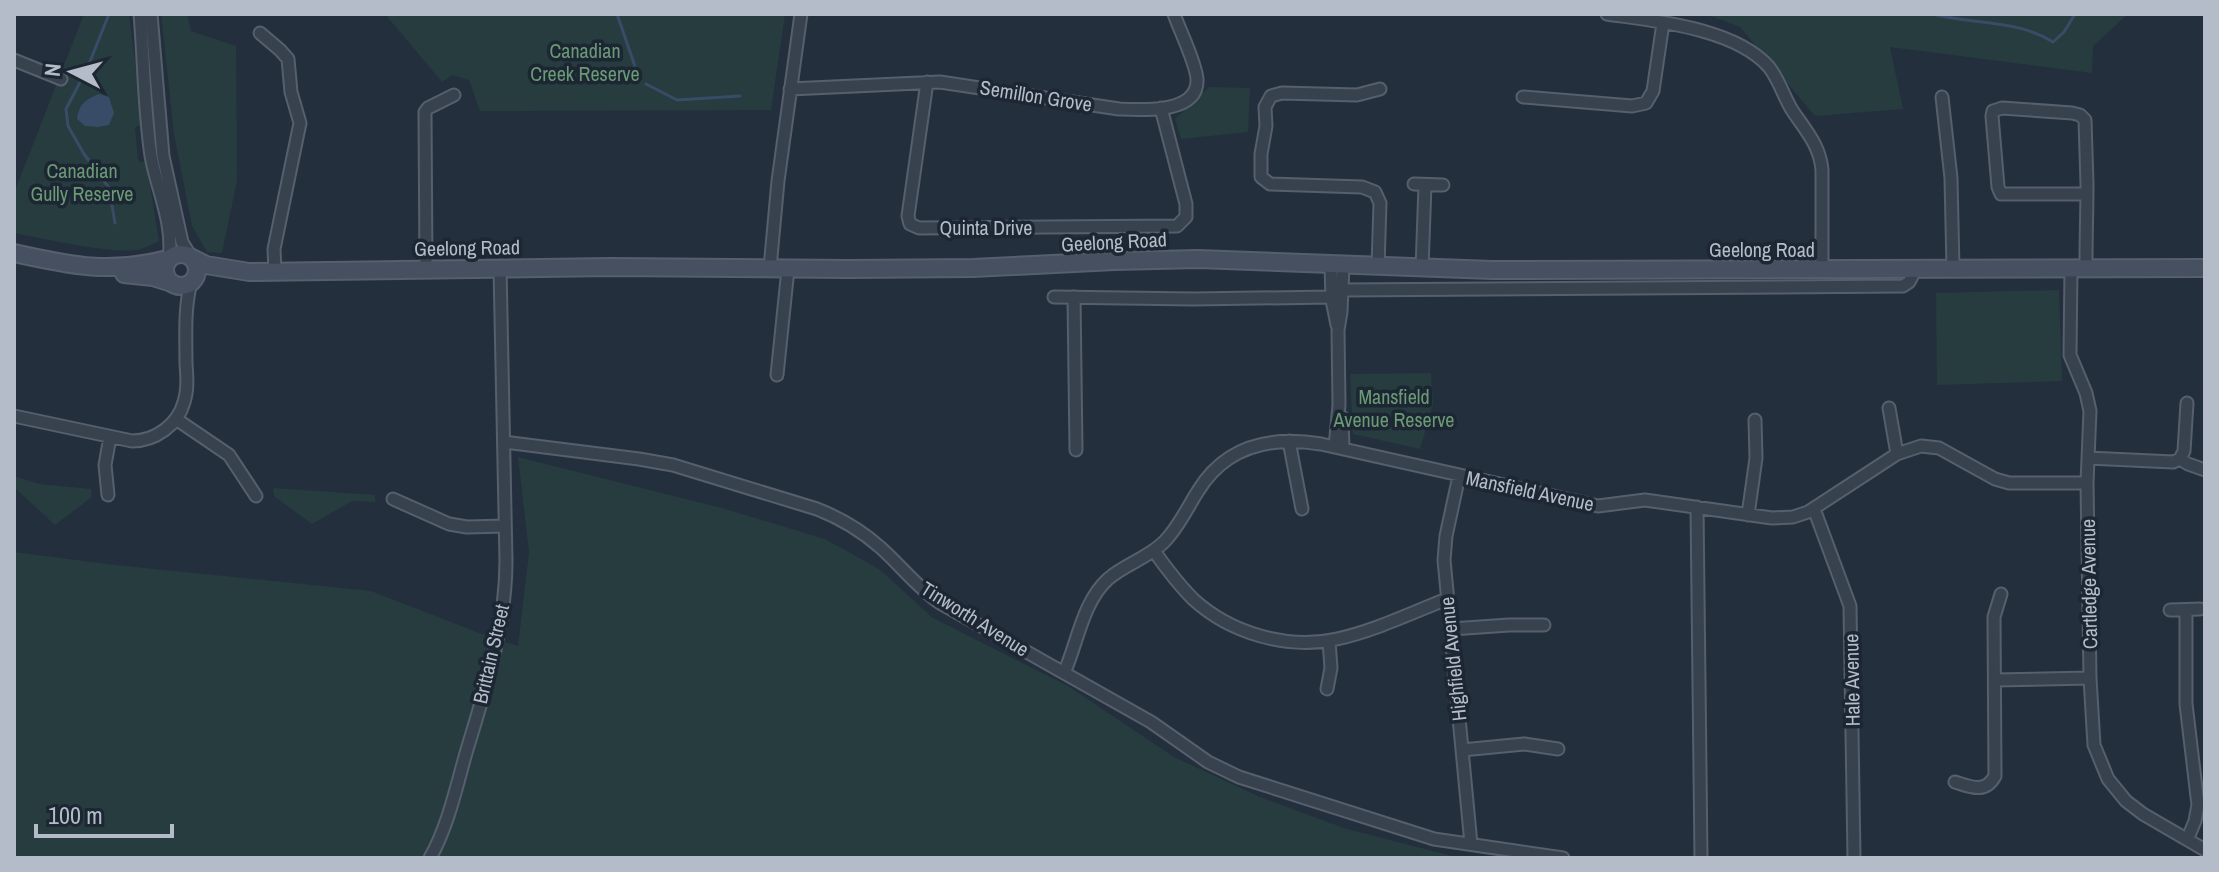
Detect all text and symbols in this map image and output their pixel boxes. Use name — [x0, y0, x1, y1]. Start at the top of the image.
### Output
north arrow — [32, 32, 112, 112]
park label: Canadian Creek Reserve — [530, 37, 640, 87]
text: N — [37, 62, 68, 78]
street label: Semillon Grove — [978, 73, 1094, 118]
park label: Canadian Gully Reserve — [31, 157, 133, 207]
street label: Quinta Drive — [940, 214, 1032, 241]
street label: Geelong Road — [1060, 225, 1167, 258]
street label: Geelong Road — [414, 233, 520, 262]
street label: Geelong Road — [1709, 236, 1815, 263]
park label: Mansfield Avenue Reserve — [1333, 383, 1454, 433]
street label: Mansfield Avenue — [1464, 464, 1597, 517]
street label: Cartledge Avenue — [2074, 519, 2103, 649]
street label: Tinworth Avenue — [916, 575, 1034, 662]
street label: Highfield Avenue — [1433, 596, 1472, 722]
street label: Brittain Street — [466, 601, 515, 706]
street label: Hale Avenue — [1837, 633, 1866, 727]
scale bar — [36, 788, 172, 838]
text: 100 m — [48, 799, 103, 831]

